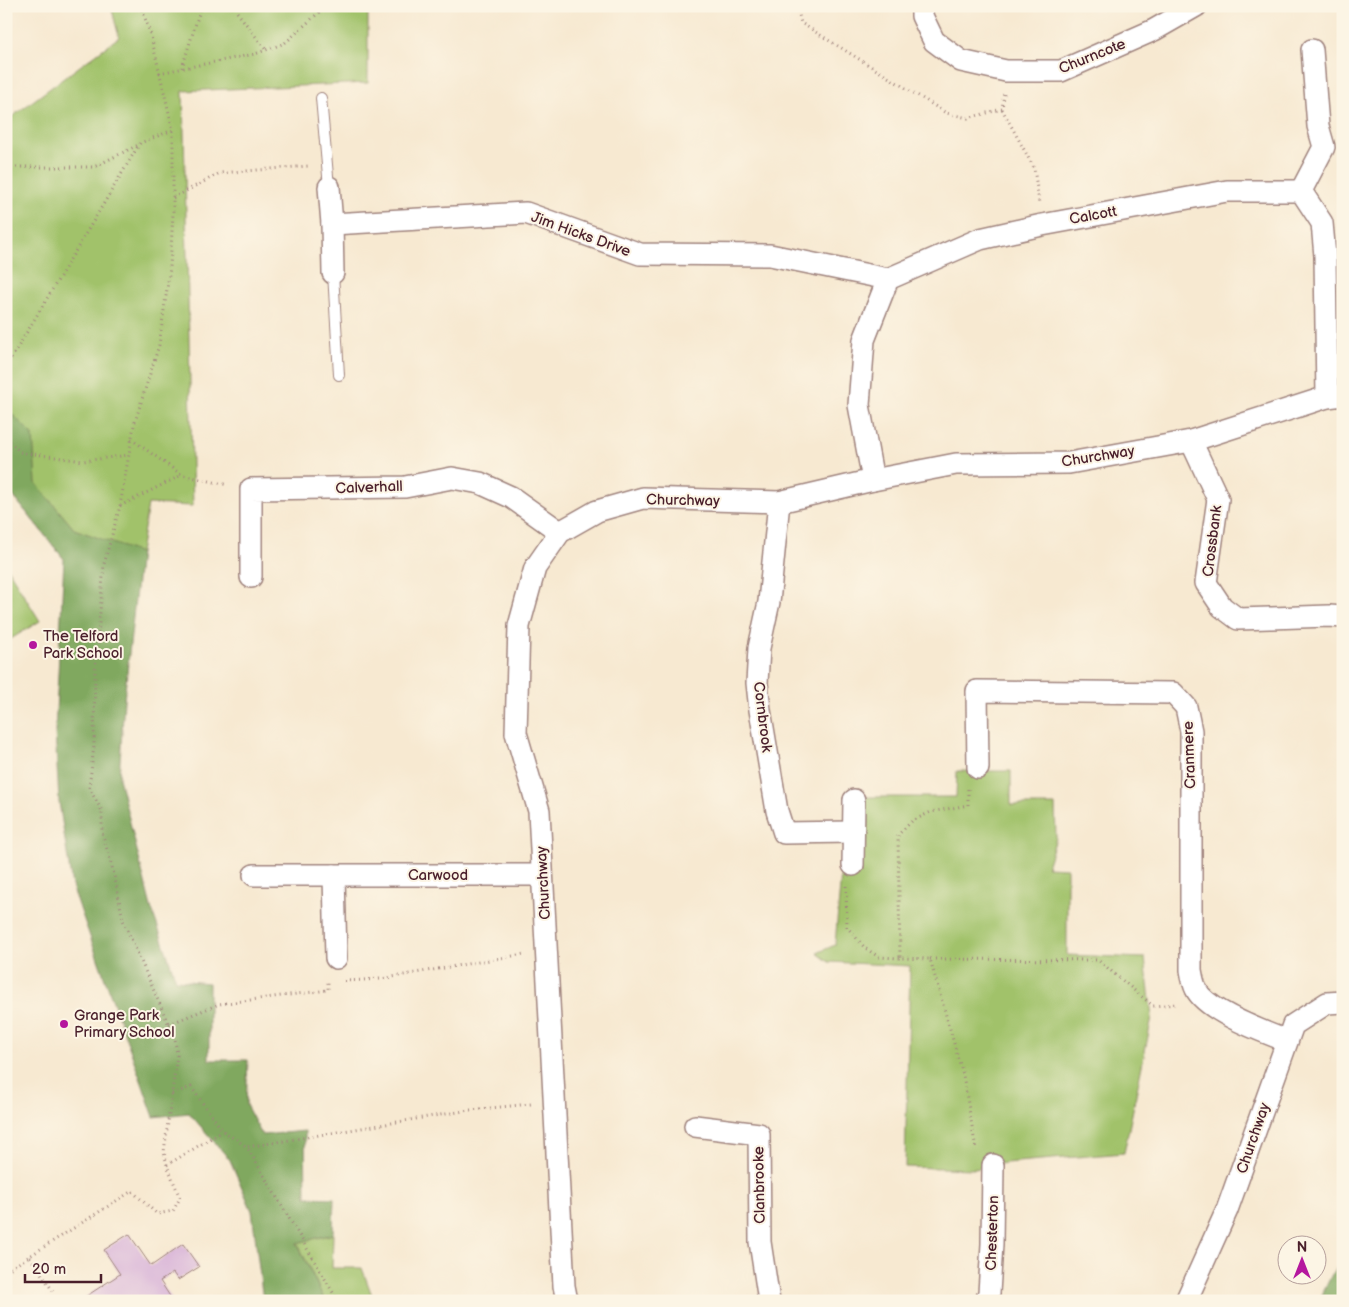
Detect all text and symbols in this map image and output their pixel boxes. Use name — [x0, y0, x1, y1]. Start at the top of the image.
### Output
street label: Churncote — [1056, 34, 1129, 78]
street label: Calcott — [1068, 202, 1119, 229]
street label: Jim Hicks Drive — [528, 208, 633, 261]
street label: Churchway — [1060, 441, 1136, 472]
street label: Calverhall — [335, 477, 403, 498]
street label: Churchway — [646, 490, 720, 511]
street label: Crossbank — [1199, 504, 1226, 578]
place label: The Telford Park School — [43, 627, 123, 663]
marker: The Telford Park School — [27, 639, 39, 651]
street label: Cornbrook — [749, 681, 776, 754]
street label: Cranmere — [1179, 721, 1200, 789]
street label: Churchway — [532, 845, 555, 920]
street label: Carwood — [408, 866, 468, 885]
place label: Grange Park Primary School — [74, 1006, 175, 1042]
marker: Grange Park Primary School — [58, 1018, 70, 1030]
street label: Churchway — [1232, 1100, 1275, 1176]
street label: Clanbrooke — [749, 1146, 770, 1224]
street label: Chesterton — [982, 1195, 1003, 1271]
north arrow — [1276, 1234, 1326, 1284]
text: N — [1297, 1239, 1307, 1256]
scale bar — [25, 1252, 101, 1284]
text: 20 m — [32, 1260, 66, 1279]

